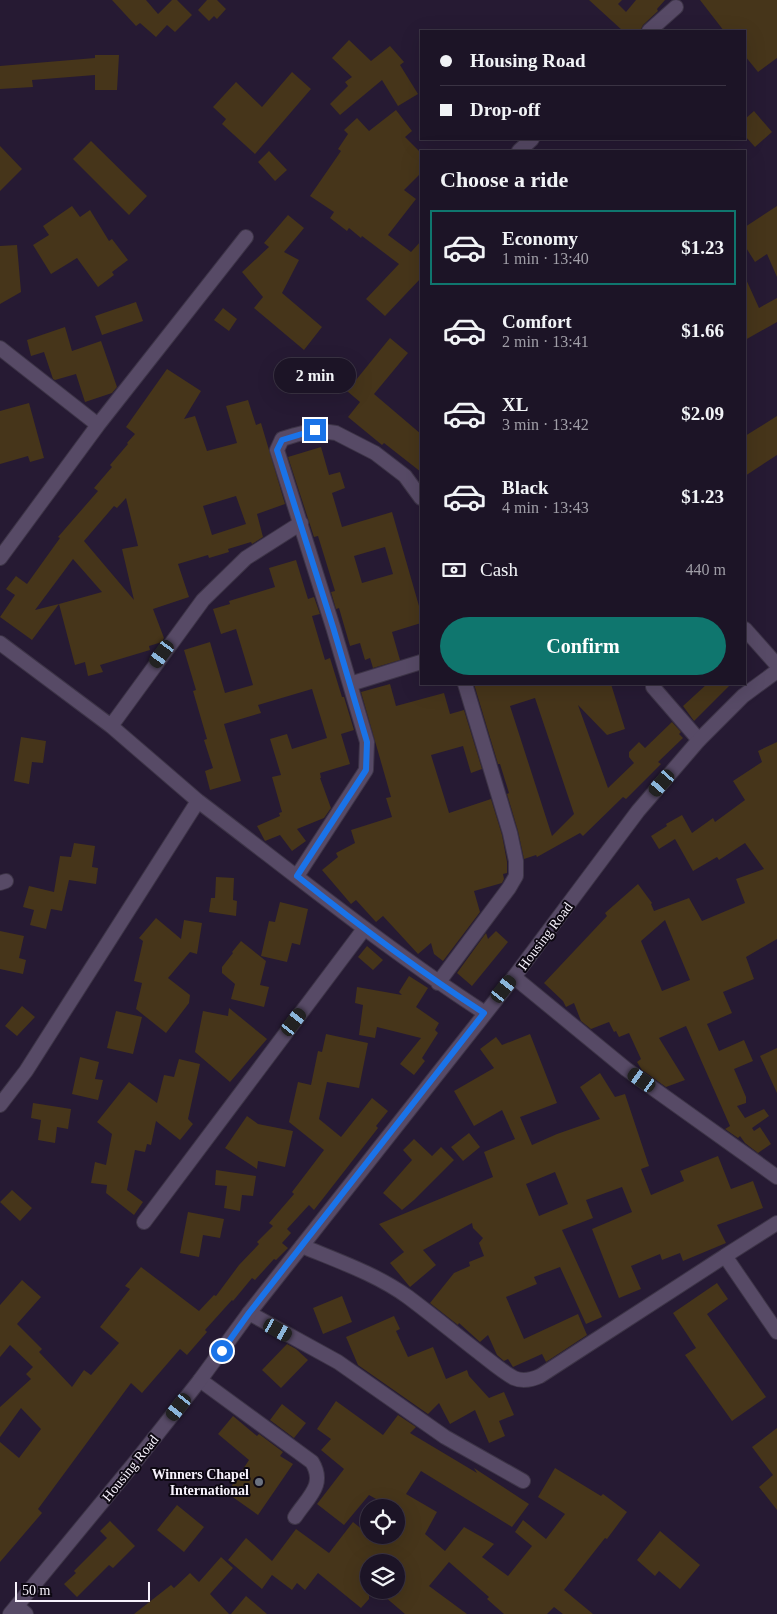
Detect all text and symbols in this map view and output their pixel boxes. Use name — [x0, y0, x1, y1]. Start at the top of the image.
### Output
text: Housing Road — [470, 50, 586, 71]
text: Drop-off — [470, 99, 540, 120]
text: Choose a ride — [440, 167, 568, 192]
icon: car — [442, 225, 487, 270]
text: Economy — [502, 228, 578, 249]
text: $1.23 — [681, 237, 724, 258]
text: 1 min · 13:40 — [502, 250, 589, 267]
icon: car — [442, 308, 487, 353]
text: Comfort — [502, 311, 572, 332]
text: $1.66 — [681, 320, 724, 341]
text: 2 min · 13:41 — [502, 333, 589, 350]
callout: 2 min — [274, 358, 356, 392]
text: 2 min — [296, 367, 334, 384]
icon: car — [442, 391, 487, 436]
text: XL — [502, 394, 528, 415]
text: $2.09 — [681, 403, 724, 424]
text: 3 min · 13:42 — [502, 416, 589, 433]
route end — [304, 419, 326, 441]
icon: car — [442, 474, 487, 519]
text: Black — [502, 477, 548, 498]
text: $1.23 — [681, 486, 724, 507]
text: 4 min · 13:43 — [502, 499, 589, 516]
icon: cash — [440, 556, 468, 584]
text: Cash — [480, 559, 518, 580]
text: 440 m — [686, 561, 726, 578]
button: Confirm — [440, 617, 726, 675]
car — [147, 637, 176, 671]
car — [646, 767, 677, 799]
street label: Housing Road — [515, 900, 576, 973]
car — [488, 973, 519, 1005]
car — [278, 1006, 309, 1038]
car — [625, 1065, 658, 1095]
car — [261, 1316, 294, 1344]
route start — [211, 1340, 233, 1362]
car — [163, 1391, 194, 1423]
street label: Housing Road — [99, 1432, 162, 1504]
place label: Winners Chapel International — [152, 1467, 249, 1498]
marker: Winners Chapel International — [253, 1476, 265, 1488]
map controls — [360, 1499, 405, 1599]
button: locate — [360, 1499, 405, 1544]
button: layers — [360, 1554, 405, 1599]
scale bar — [15, 1579, 150, 1602]
text: 50 m — [22, 1583, 50, 1598]

